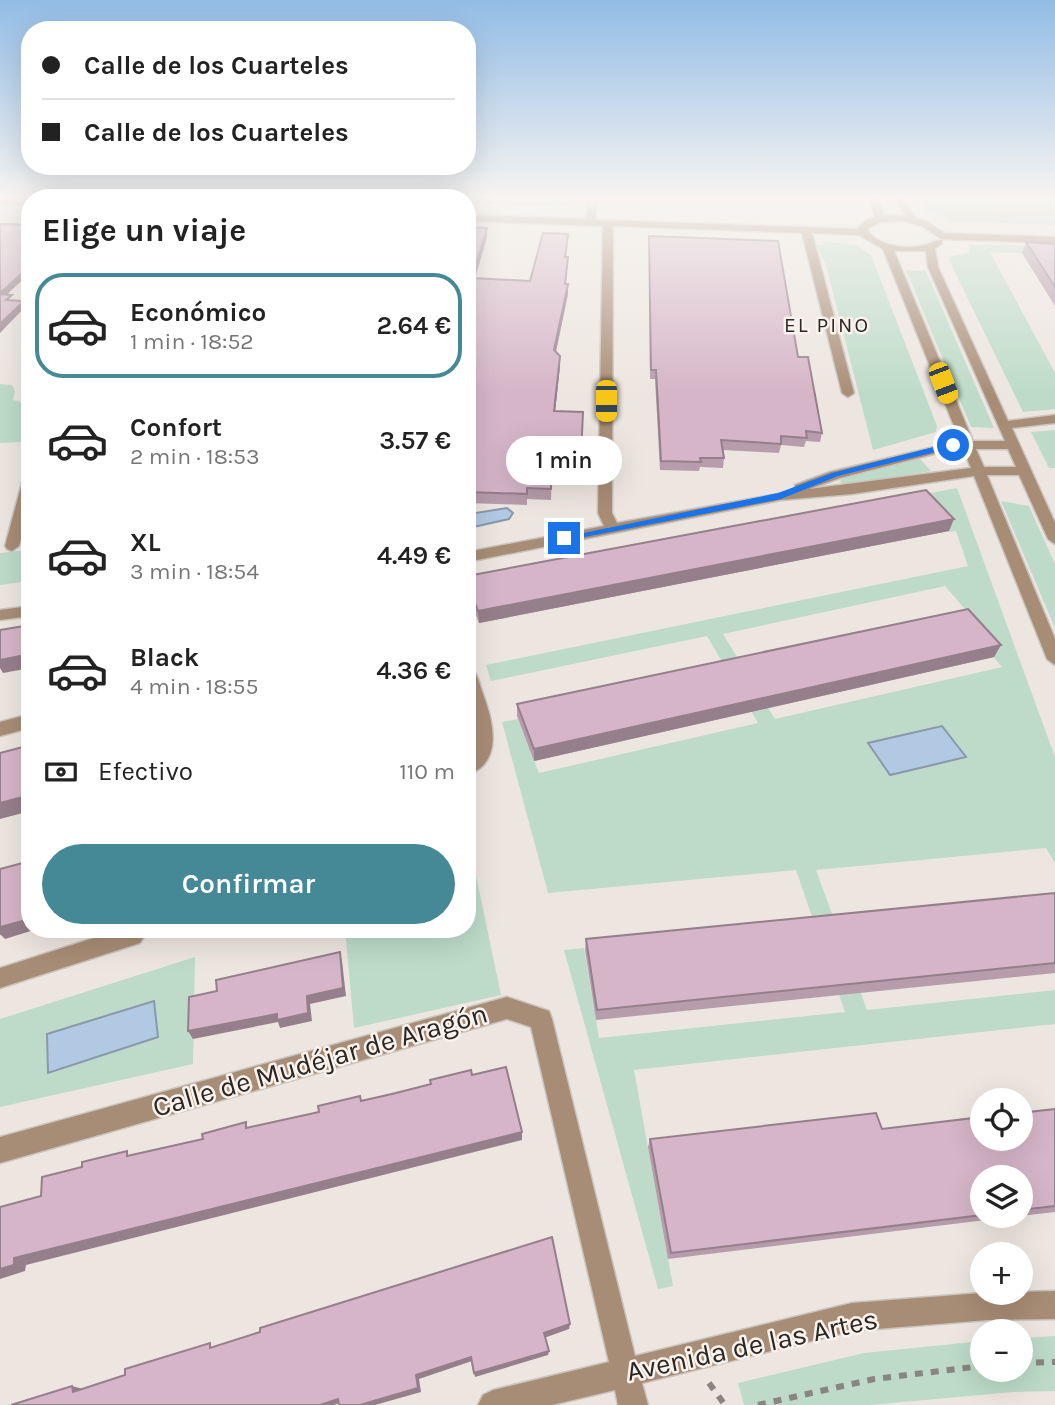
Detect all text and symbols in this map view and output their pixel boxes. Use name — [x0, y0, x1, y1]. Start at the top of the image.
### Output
text: Calle de los Cuarteles — [84, 50, 349, 81]
text: Calle de los Cuarteles — [84, 117, 349, 148]
text: Elige un viaje — [42, 212, 246, 249]
icon: car — [46, 294, 109, 357]
text: Económico — [130, 297, 266, 328]
text: 2.64 € — [377, 310, 451, 341]
district label: EL PINO — [784, 313, 870, 337]
text: 1 min · 18:52 — [130, 328, 254, 355]
car — [926, 360, 961, 406]
car — [596, 380, 617, 422]
icon: car — [46, 409, 109, 472]
text: Confort — [130, 412, 222, 443]
text: 3.57 € — [379, 425, 451, 456]
route start — [937, 429, 969, 461]
callout: 1 min — [506, 436, 622, 486]
text: 2 min · 18:53 — [130, 443, 260, 470]
text: 1 min — [535, 447, 593, 474]
route end — [548, 522, 580, 554]
icon: car — [46, 524, 109, 587]
text: XL — [130, 527, 161, 558]
text: 4.49 € — [377, 540, 451, 571]
text: 3 min · 18:54 — [130, 558, 259, 585]
icon: car — [46, 639, 109, 702]
text: Black — [130, 642, 199, 673]
text: 4.36 € — [376, 655, 451, 686]
text: 4 min · 18:55 — [130, 673, 259, 700]
icon: cash — [42, 753, 80, 791]
text: Efectivo — [98, 756, 193, 787]
text: 110 m — [399, 758, 455, 785]
button: Confirmar — [42, 844, 455, 924]
street label: Calle de Mudéjar de Aragón — [149, 996, 491, 1124]
map controls — [970, 1088, 1033, 1382]
button: locate — [970, 1088, 1033, 1151]
button: layers — [970, 1165, 1033, 1228]
button: + — [970, 1242, 1033, 1305]
street label: Avenida de las Artes — [623, 1302, 881, 1388]
button: − — [970, 1319, 1033, 1382]

